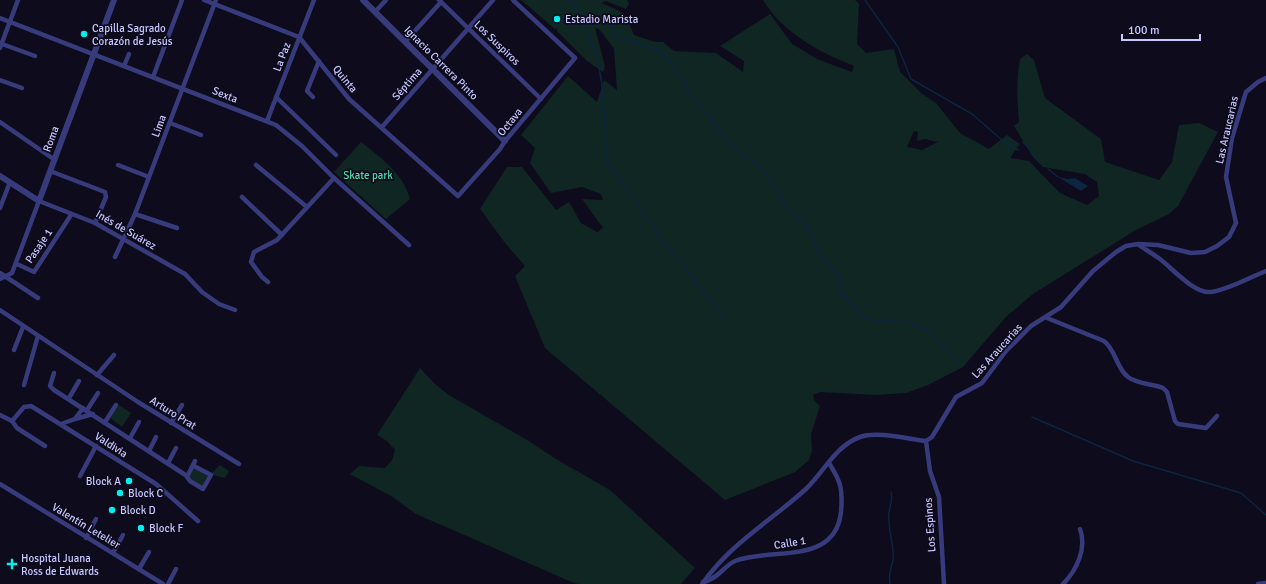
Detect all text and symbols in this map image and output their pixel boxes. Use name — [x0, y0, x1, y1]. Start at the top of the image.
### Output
place label: Estadio Marista — [565, 13, 639, 26]
marker: Estadio Marista — [552, 14, 562, 24]
scale bar — [1122, 16, 1200, 42]
street label: Los Suspiros — [471, 18, 523, 68]
place label: Capilla Sagrado Corazón de Jesús — [92, 22, 173, 48]
street label: Ignacio Carrera Pinto — [401, 23, 481, 103]
text: 100 m — [1128, 23, 1160, 38]
marker: Capilla Sagrado Corazón de Jesús — [79, 29, 89, 39]
street label: La Paz — [271, 41, 293, 73]
street label: Quinta — [330, 63, 360, 96]
street label: Séptima — [389, 65, 425, 103]
street label: Sexta — [210, 84, 240, 106]
street label: Las Araucarias — [1213, 95, 1241, 165]
street label: Octava — [495, 105, 525, 139]
street label: Lima — [149, 113, 169, 139]
street label: Roma — [40, 124, 62, 154]
park label: Skate park — [343, 169, 393, 182]
street label: Inés de Suárez — [93, 207, 159, 253]
street label: Pasaje 1 — [23, 226, 55, 266]
street label: Las Araucarias — [969, 321, 1025, 381]
street label: Arturo Prat — [147, 394, 199, 432]
street label: Valdivia — [92, 430, 130, 461]
place label: Block A — [86, 475, 121, 488]
marker: Block A — [124, 476, 134, 486]
place label: Block C — [128, 487, 164, 500]
marker: Block C — [115, 488, 125, 498]
street label: Los Espinos — [922, 497, 938, 553]
street label: Valentín Letelier — [49, 501, 123, 551]
place label: Block D — [120, 504, 156, 517]
marker: Block D — [107, 505, 117, 515]
place label: Block F — [149, 522, 184, 535]
marker: Block F — [136, 523, 146, 533]
street label: Calle 1 — [773, 534, 807, 552]
place label: Hospital Juana Ross de Edwards — [21, 552, 99, 578]
marker: Hospital Juana Ross de Edwards — [6, 558, 18, 570]

